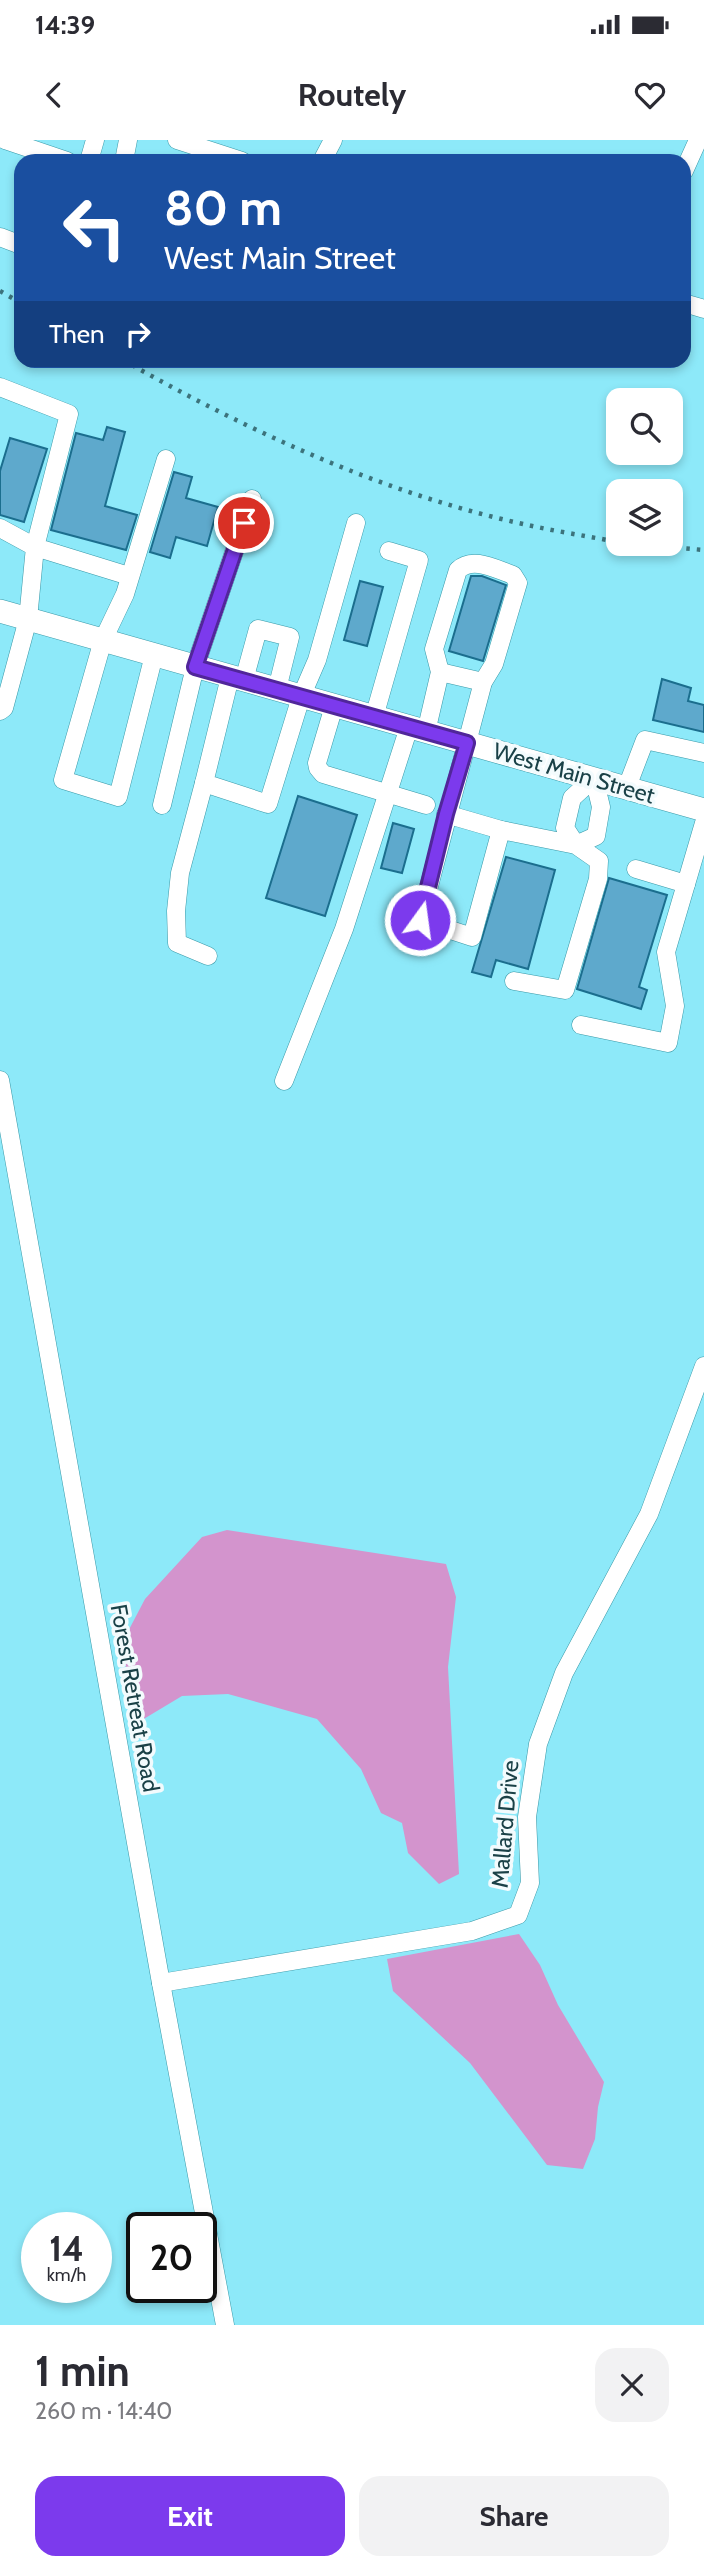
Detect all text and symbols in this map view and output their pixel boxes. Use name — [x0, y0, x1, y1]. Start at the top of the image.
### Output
text: 14:39 — [35, 9, 95, 41]
text: Routely — [298, 75, 406, 114]
icon: back — [35, 76, 73, 114]
icon: heart — [631, 76, 669, 114]
text: 80 m — [164, 178, 282, 237]
icon: left — [49, 182, 140, 273]
text: West Main Street — [164, 238, 396, 277]
icon: right — [119, 315, 157, 353]
text: Then — [49, 318, 105, 350]
map controls — [606, 388, 683, 556]
button: search — [606, 388, 683, 465]
button: layers — [606, 479, 683, 556]
pin — [214, 493, 274, 553]
icon: arrive — [225, 504, 263, 542]
street label: West Main Street — [490, 737, 658, 809]
position arrow — [383, 883, 457, 957]
street label: Forest Retreat Road — [105, 1602, 165, 1794]
street label: Mallard Drive — [485, 1759, 525, 1889]
speed limit sign: 20 — [126, 2212, 217, 2303]
text: 14 — [49, 2227, 84, 2270]
text: km/h — [47, 2264, 86, 2286]
text: 1 min — [35, 2345, 130, 2397]
button: close — [595, 2348, 669, 2422]
text: 260 m · 14:40 — [35, 2397, 172, 2425]
button: Exit — [35, 2476, 345, 2556]
button: Share — [359, 2476, 669, 2556]

